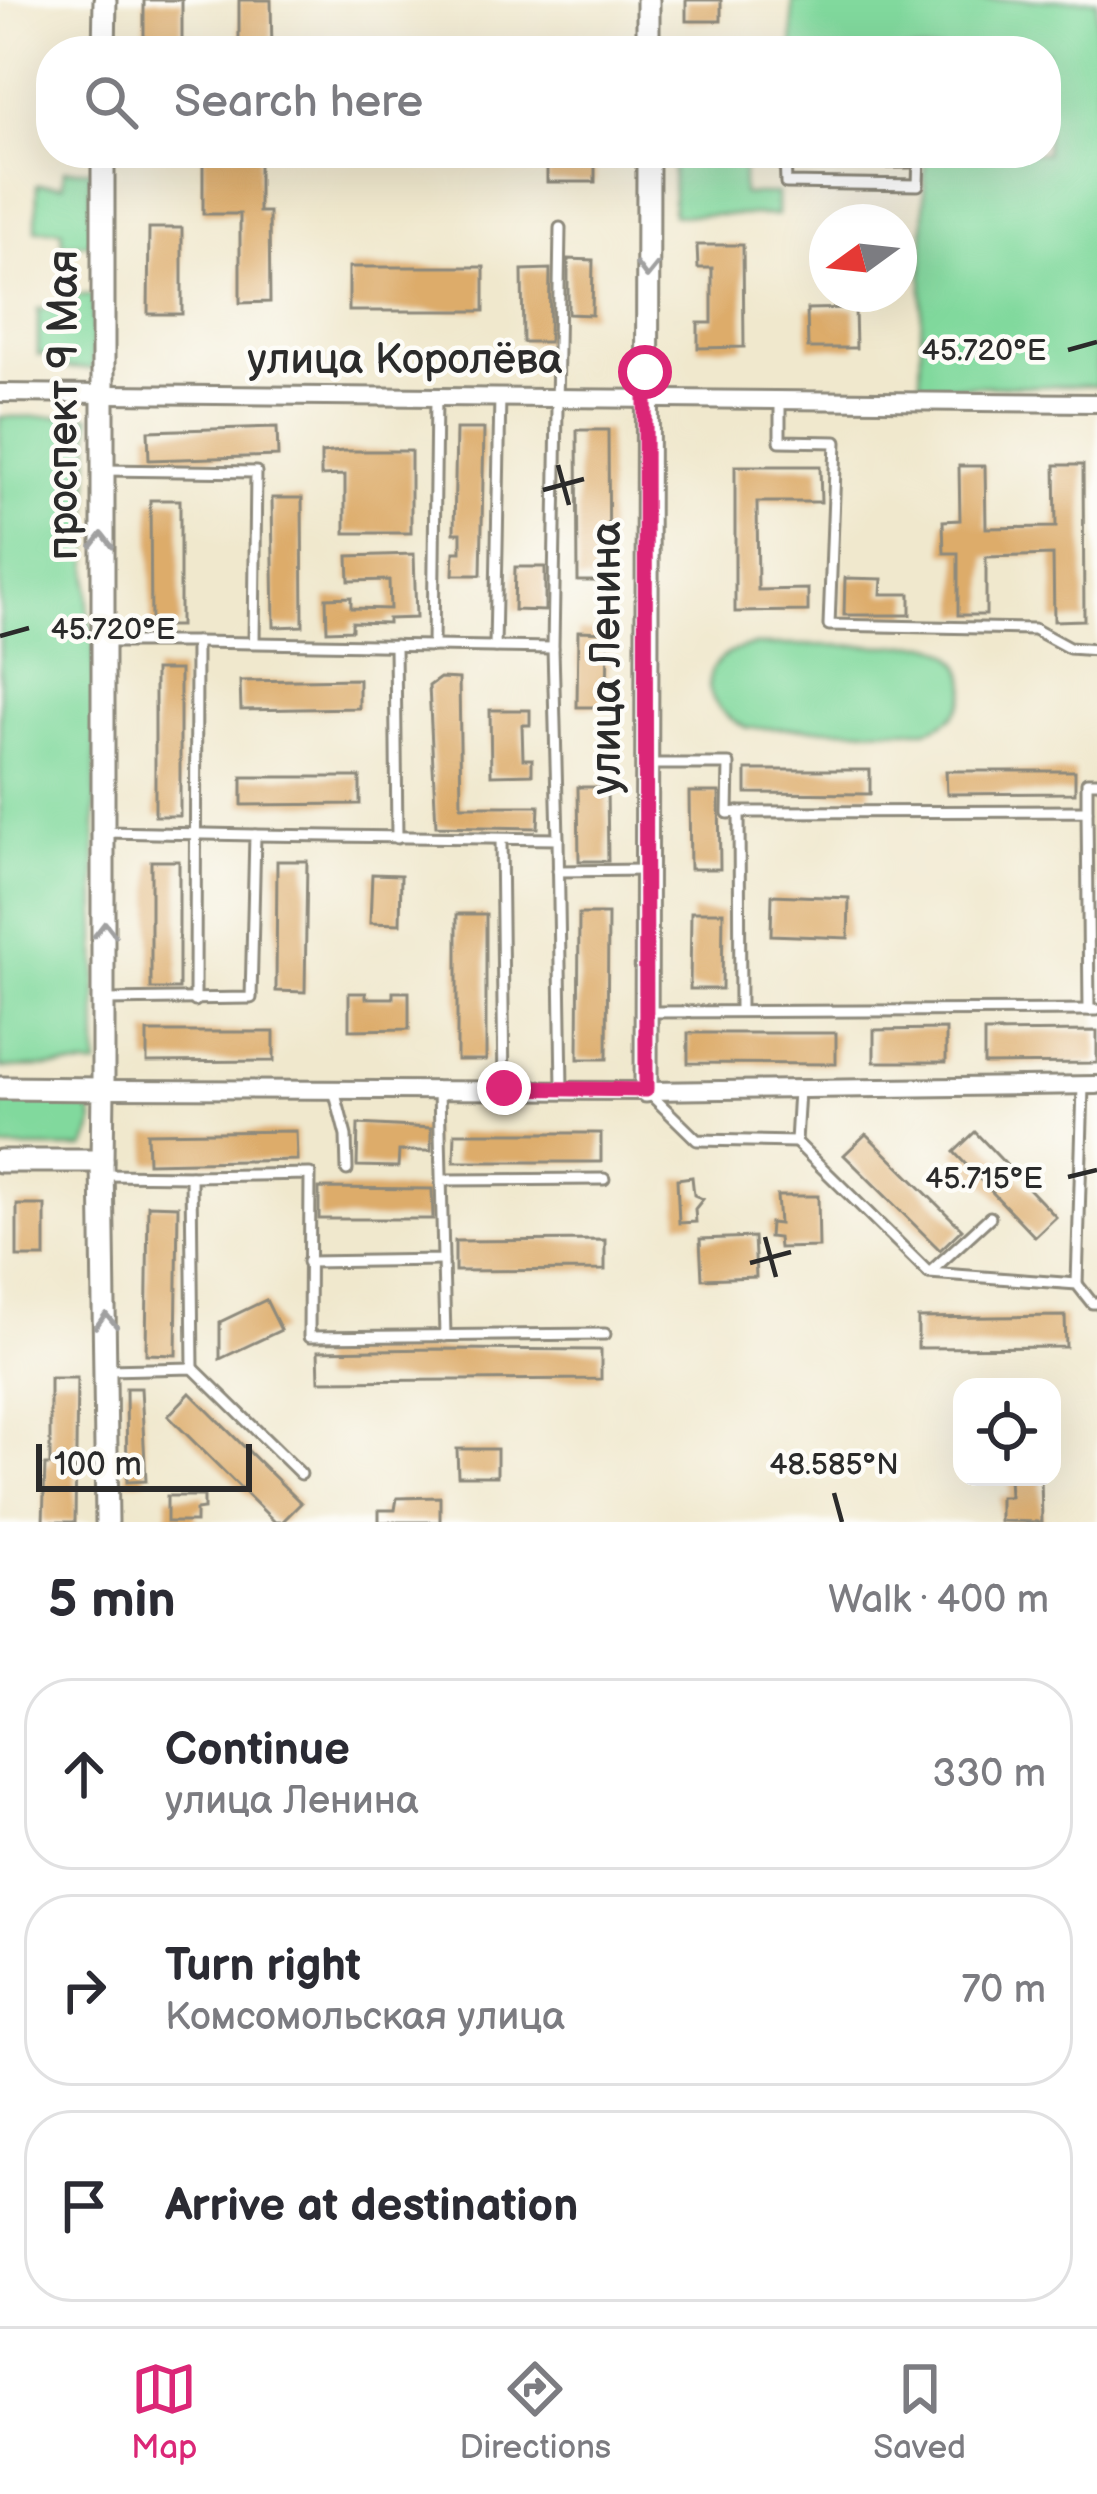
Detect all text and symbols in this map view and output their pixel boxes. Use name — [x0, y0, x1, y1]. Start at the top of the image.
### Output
search box — [36, 36, 1061, 168]
icon: search — [78, 69, 144, 135]
text: Search here — [174, 75, 423, 130]
north arrow — [809, 204, 917, 312]
street label: проспект 9 Мая — [39, 250, 90, 560]
one-way arrow — [634, 261, 660, 280]
text: 45.720°E — [921, 333, 1047, 369]
street label: улица Королёва — [247, 335, 563, 386]
route start — [618, 345, 672, 399]
street label: улица Ленина — [582, 521, 633, 795]
one-way arrow — [89, 531, 115, 549]
text: 45.720°E — [50, 612, 176, 648]
one-way arrow — [92, 920, 118, 938]
route end — [477, 1061, 531, 1115]
text: 45.715°E — [925, 1161, 1043, 1197]
one-way arrow — [94, 1311, 120, 1330]
map controls — [953, 1378, 1061, 1486]
button: locate — [953, 1378, 1061, 1486]
scale bar — [36, 1438, 252, 1491]
text: 100 m — [54, 1445, 142, 1485]
text: 48.585°N — [769, 1447, 899, 1483]
text: 5 min — [48, 1570, 176, 1631]
text: Walk · 400 m — [828, 1577, 1049, 1624]
text: Continue — [165, 1723, 350, 1778]
icon: ahead — [51, 1741, 117, 1807]
text: 330 m — [932, 1751, 1046, 1798]
text: улица Ленина — [165, 1778, 419, 1825]
text: Turn right — [165, 1939, 361, 1994]
icon: right — [51, 1957, 117, 2023]
text: 70 m — [961, 1967, 1046, 2014]
text: Комсомольская улица — [165, 1994, 565, 2041]
icon: arrive — [51, 2173, 117, 2239]
text: Arrive at destination — [165, 2179, 578, 2234]
tab: Map — [131, 2356, 197, 2468]
tab: Directions — [460, 2356, 611, 2468]
tab: Saved — [873, 2356, 966, 2468]

